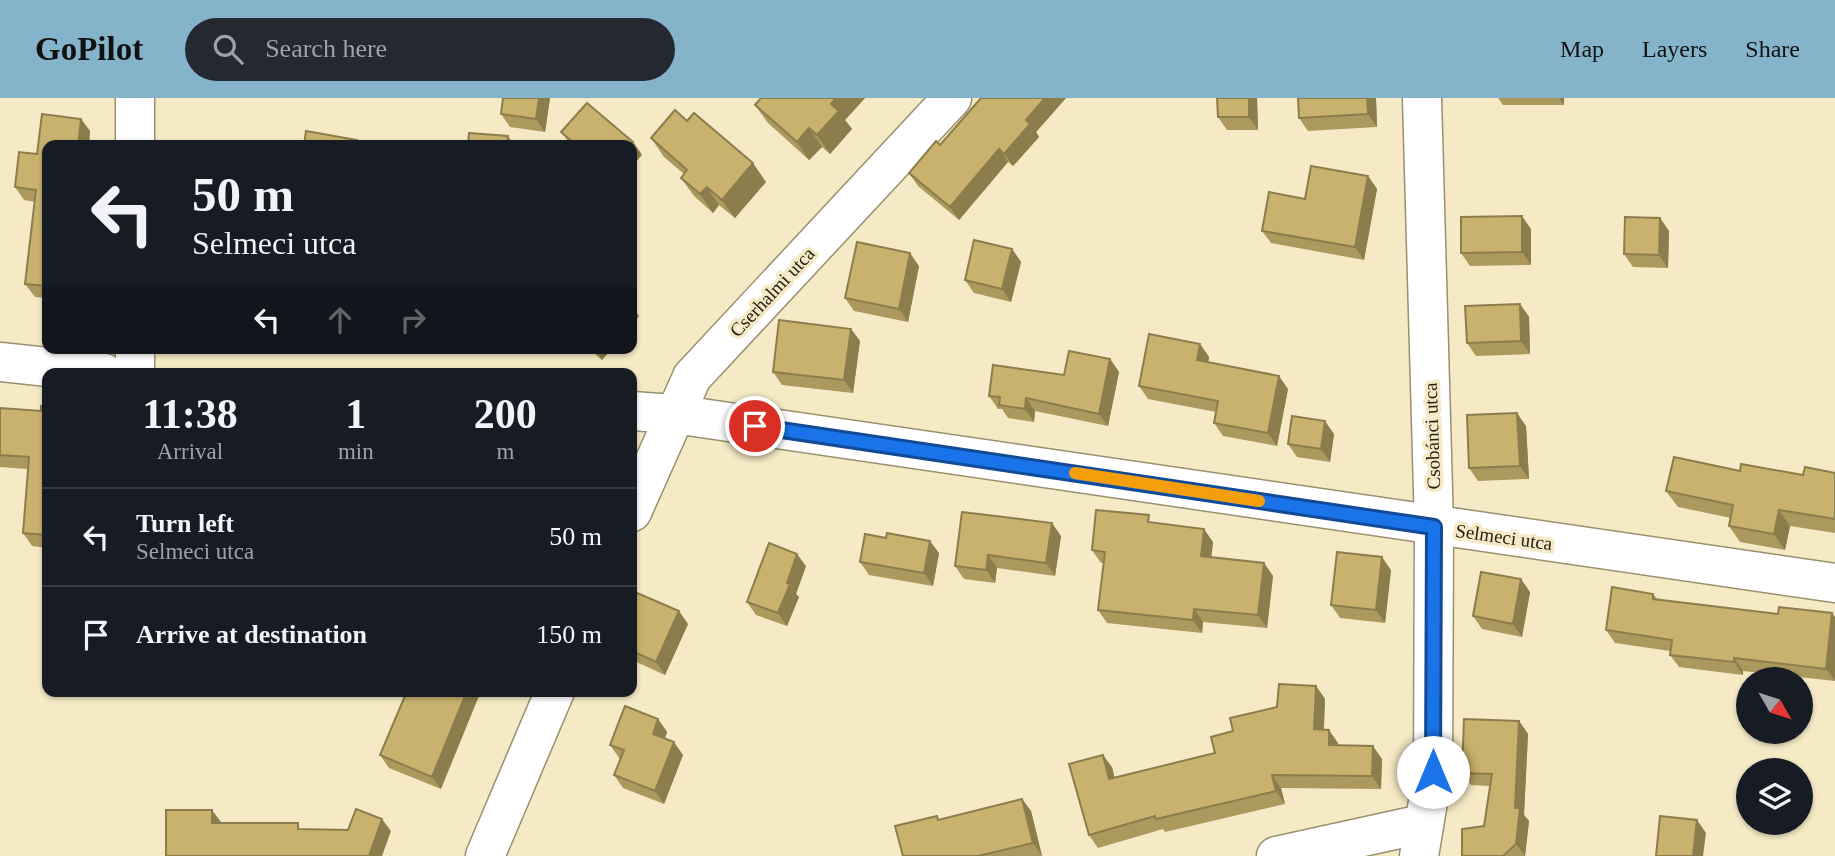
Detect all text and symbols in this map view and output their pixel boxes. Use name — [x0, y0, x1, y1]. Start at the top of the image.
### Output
search box — [185, 18, 675, 81]
icon: search — [209, 30, 247, 68]
text: GoPilot — [35, 31, 143, 67]
text: Search here — [265, 34, 387, 63]
text: Map — [1560, 36, 1604, 62]
text: Layers — [1642, 36, 1707, 62]
text: Share — [1745, 36, 1800, 62]
text: 50 m — [192, 167, 294, 222]
icon: left — [77, 168, 168, 259]
text: Selmeci utca — [192, 225, 356, 261]
street label: Cserhalmi utca — [725, 243, 819, 341]
icon: left — [248, 301, 286, 339]
icon: ahead — [321, 301, 359, 339]
icon: right — [394, 301, 432, 339]
street label: Csobánci utca — [1420, 382, 1444, 490]
text: 11:38 — [142, 391, 238, 437]
text: 1 — [345, 391, 366, 437]
text: 200 — [474, 391, 537, 437]
pin — [725, 396, 785, 456]
icon: arrive — [736, 407, 774, 445]
text: Arrival — [157, 439, 223, 464]
text: min — [338, 439, 374, 464]
text: m — [496, 439, 514, 464]
text: Turn left — [136, 509, 234, 538]
icon: left — [77, 518, 115, 556]
street label: Selmeci utca — [1454, 520, 1554, 554]
text: 50 m — [549, 522, 602, 551]
text: Selmeci utca — [136, 539, 254, 564]
icon: arrive — [77, 616, 115, 654]
text: Arrive at destination — [136, 620, 367, 649]
text: 150 m — [536, 620, 602, 649]
north arrow — [1736, 667, 1813, 744]
map controls — [1736, 667, 1813, 835]
position arrow — [1396, 735, 1470, 809]
button: layers — [1736, 758, 1813, 835]

